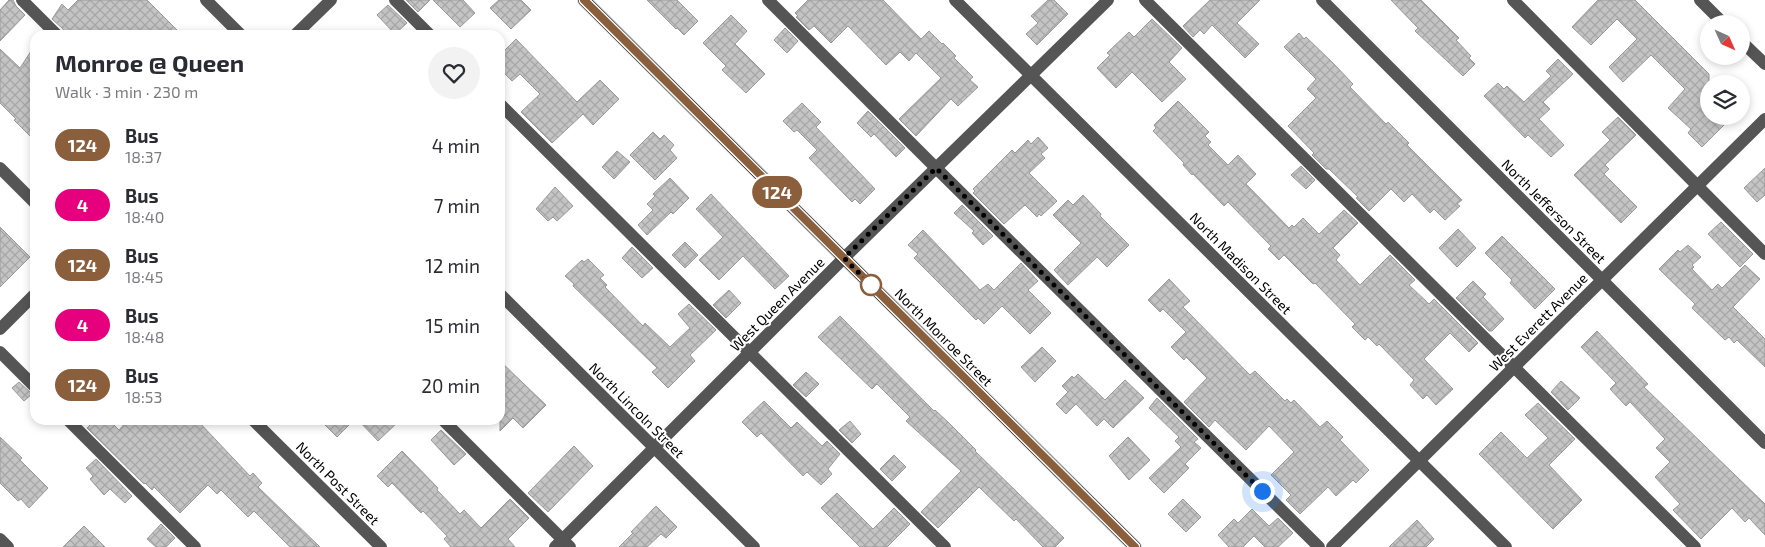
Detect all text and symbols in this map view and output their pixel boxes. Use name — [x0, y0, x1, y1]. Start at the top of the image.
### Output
north arrow — [1700, 15, 1750, 65]
map controls — [1700, 15, 1750, 125]
button: heart — [428, 47, 480, 99]
text: Monroe @ Queen — [55, 48, 244, 77]
button: layers — [1700, 75, 1750, 125]
text: Walk · 3 min · 230 m — [55, 82, 198, 101]
text: Bus — [125, 124, 159, 147]
text: 124 — [68, 134, 97, 156]
text: 4 min — [432, 134, 480, 157]
text: 18:37 — [125, 147, 162, 166]
street label: North Jefferson Street — [1498, 155, 1610, 267]
line badge: 124 — [748, 176, 806, 208]
text: 124 — [762, 181, 792, 203]
text: Bus — [125, 184, 159, 207]
text: 4 — [77, 194, 88, 216]
text: 7 min — [434, 194, 480, 217]
text: 18:40 — [125, 207, 164, 226]
street label: North Madison Street — [1187, 209, 1295, 317]
text: Bus — [125, 244, 159, 267]
street label: West Queen Avenue — [726, 253, 828, 355]
text: 124 — [68, 254, 97, 276]
text: 12 min — [425, 254, 480, 277]
text: 18:45 — [125, 267, 163, 286]
street label: West Everett Avenue — [1485, 269, 1591, 375]
unlabelled marker — [860, 274, 882, 296]
street label: North Monroe Street — [892, 285, 996, 389]
text: Bus — [125, 304, 159, 327]
text: 4 — [77, 314, 88, 336]
text: 15 min — [426, 314, 480, 337]
text: 18:48 — [125, 327, 164, 346]
street label: North Lincoln Street — [586, 359, 688, 461]
text: Bus — [125, 364, 159, 387]
text: 124 — [68, 374, 97, 396]
text: 20 min — [421, 374, 480, 397]
text: 18:53 — [125, 387, 162, 406]
street label: North Post Street — [293, 438, 383, 528]
your location — [1250, 479, 1275, 504]

